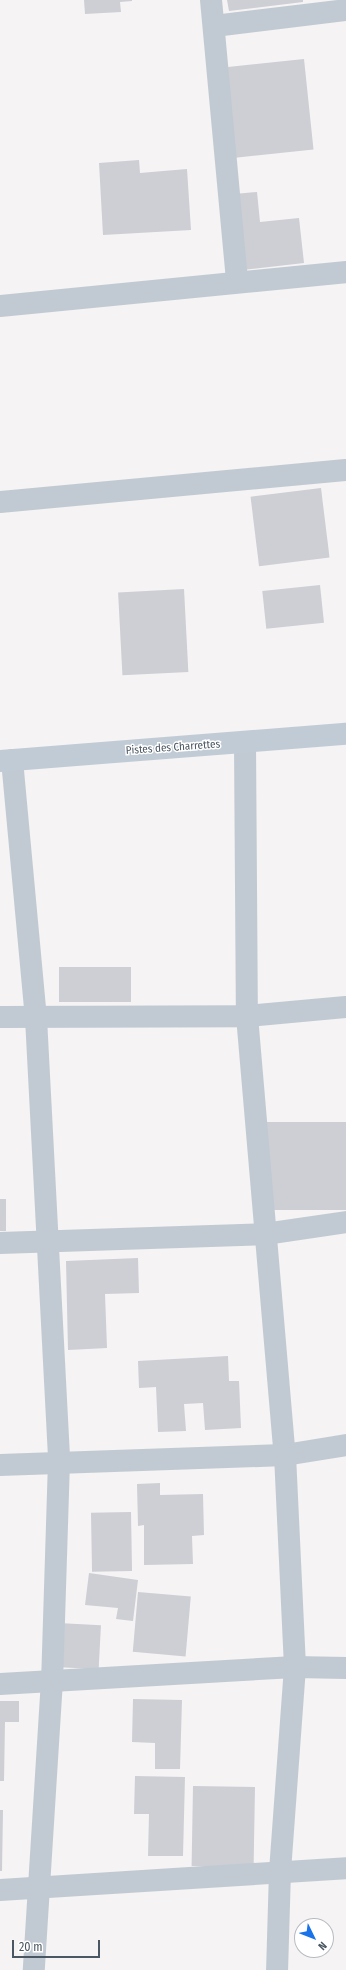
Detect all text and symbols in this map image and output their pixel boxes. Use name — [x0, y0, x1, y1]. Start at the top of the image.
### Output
street label: Pistes des Charrettes — [125, 738, 221, 758]
north arrow — [294, 1918, 334, 1958]
scale bar — [14, 1932, 102, 1958]
text: N — [315, 1939, 329, 1953]
text: 20 m — [19, 1940, 43, 1954]

